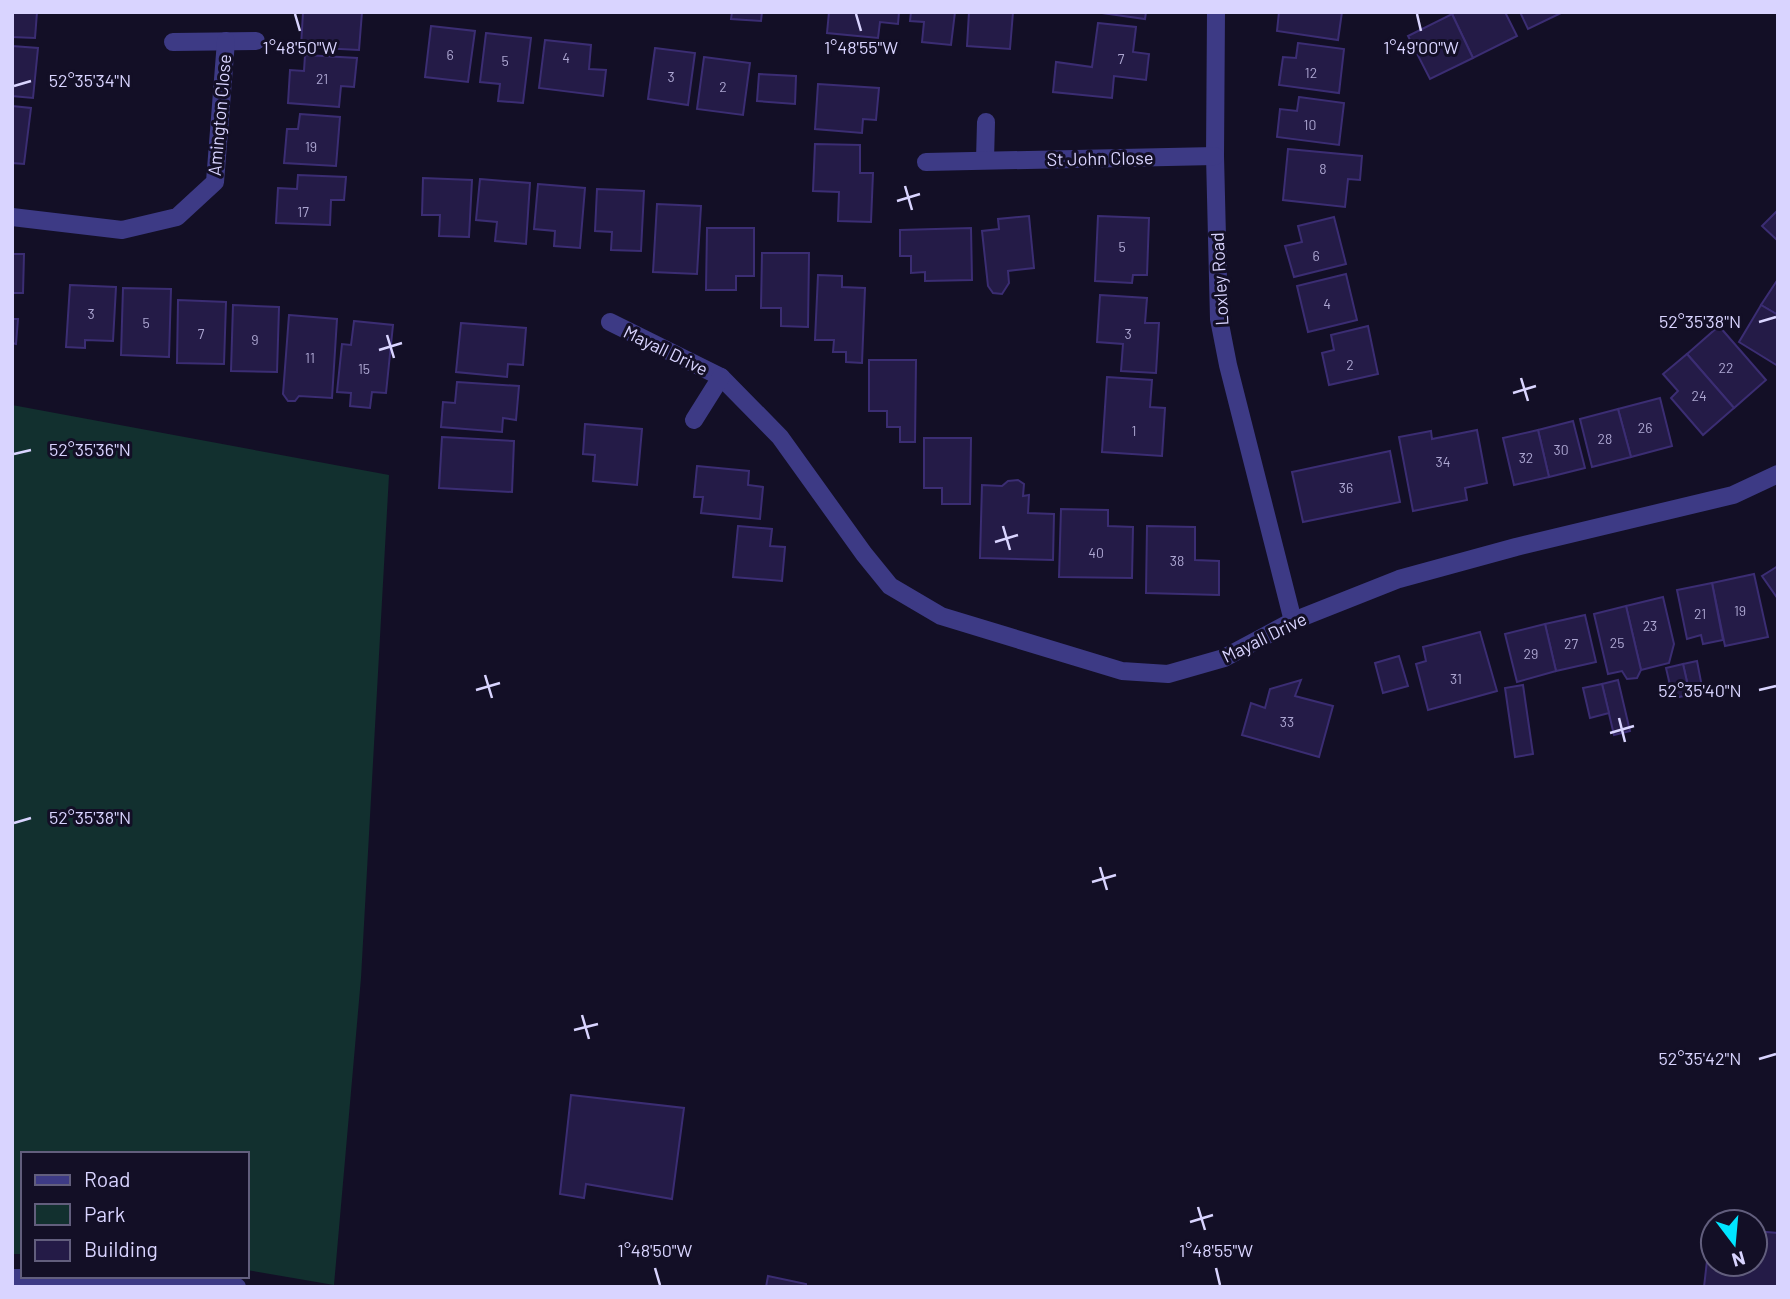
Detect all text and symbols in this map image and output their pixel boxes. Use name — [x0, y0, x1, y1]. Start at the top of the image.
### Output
text: 1°48'50"W — [263, 36, 338, 58]
text: 1°48'55"W — [824, 36, 898, 58]
text: 1°49'00"W — [1383, 36, 1459, 58]
house number: 6 — [446, 46, 454, 63]
house number: 4 — [562, 49, 570, 66]
house number: 7 — [1118, 50, 1125, 67]
house number: 5 — [501, 52, 509, 69]
street label: Amington Close — [203, 53, 235, 177]
house number: 12 — [1305, 64, 1317, 81]
house number: 3 — [667, 68, 675, 85]
text: 52°35'34"N — [49, 69, 131, 91]
house number: 21 — [316, 70, 328, 87]
house number: 2 — [719, 78, 727, 95]
house number: 10 — [1304, 116, 1316, 133]
house number: 19 — [305, 138, 317, 155]
street label: St John Close — [1046, 146, 1154, 170]
house number: 8 — [1319, 160, 1327, 177]
house number: 17 — [297, 203, 309, 220]
street label: Loxley Road — [1206, 232, 1232, 326]
house number: 5 — [1118, 238, 1126, 255]
house number: 6 — [1312, 247, 1320, 264]
house number: 4 — [1323, 295, 1331, 312]
house number: 3 — [87, 305, 95, 322]
text: 52°35'38"N — [1659, 310, 1741, 332]
house number: 5 — [142, 314, 150, 331]
street label: Mayall Drive — [620, 320, 712, 380]
house number: 7 — [198, 325, 205, 342]
house number: 3 — [1124, 325, 1132, 342]
house number: 9 — [251, 331, 259, 348]
house number: 11 — [305, 349, 315, 366]
house number: 2 — [1346, 356, 1354, 373]
house number: 22 — [1718, 359, 1734, 376]
house number: 15 — [358, 360, 370, 377]
house number: 24 — [1691, 387, 1707, 404]
house number: 26 — [1638, 419, 1652, 436]
house number: 1 — [1132, 422, 1136, 439]
house number: 28 — [1598, 430, 1612, 447]
text: 52°35'36"N — [49, 438, 131, 460]
house number: 30 — [1553, 441, 1569, 458]
house number: 32 — [1519, 449, 1533, 466]
house number: 34 — [1436, 453, 1450, 470]
house number: 36 — [1339, 479, 1353, 496]
house number: 40 — [1088, 544, 1104, 561]
house number: 38 — [1170, 552, 1184, 569]
house number: 19 — [1734, 602, 1746, 619]
house number: 21 — [1694, 605, 1706, 622]
street label: Mayall Drive — [1218, 607, 1310, 667]
house number: 23 — [1643, 617, 1657, 634]
house number: 25 — [1610, 634, 1624, 651]
house number: 27 — [1564, 635, 1578, 652]
house number: 29 — [1524, 645, 1538, 662]
house number: 31 — [1450, 670, 1462, 687]
text: 52°35'40"N — [1658, 679, 1742, 701]
house number: 33 — [1280, 713, 1294, 730]
text: 52°35'38"N — [49, 806, 131, 828]
text: 52°35'42"N — [1659, 1047, 1741, 1069]
legend — [21, 1152, 248, 1278]
text: Road — [84, 1166, 130, 1191]
text: Park — [84, 1201, 125, 1226]
north arrow — [1699, 1208, 1769, 1278]
text: Building — [84, 1236, 158, 1261]
text: 1°48'50"W — [618, 1239, 693, 1261]
text: 1°48'55"W — [1179, 1239, 1253, 1261]
text: N — [1730, 1247, 1748, 1273]

